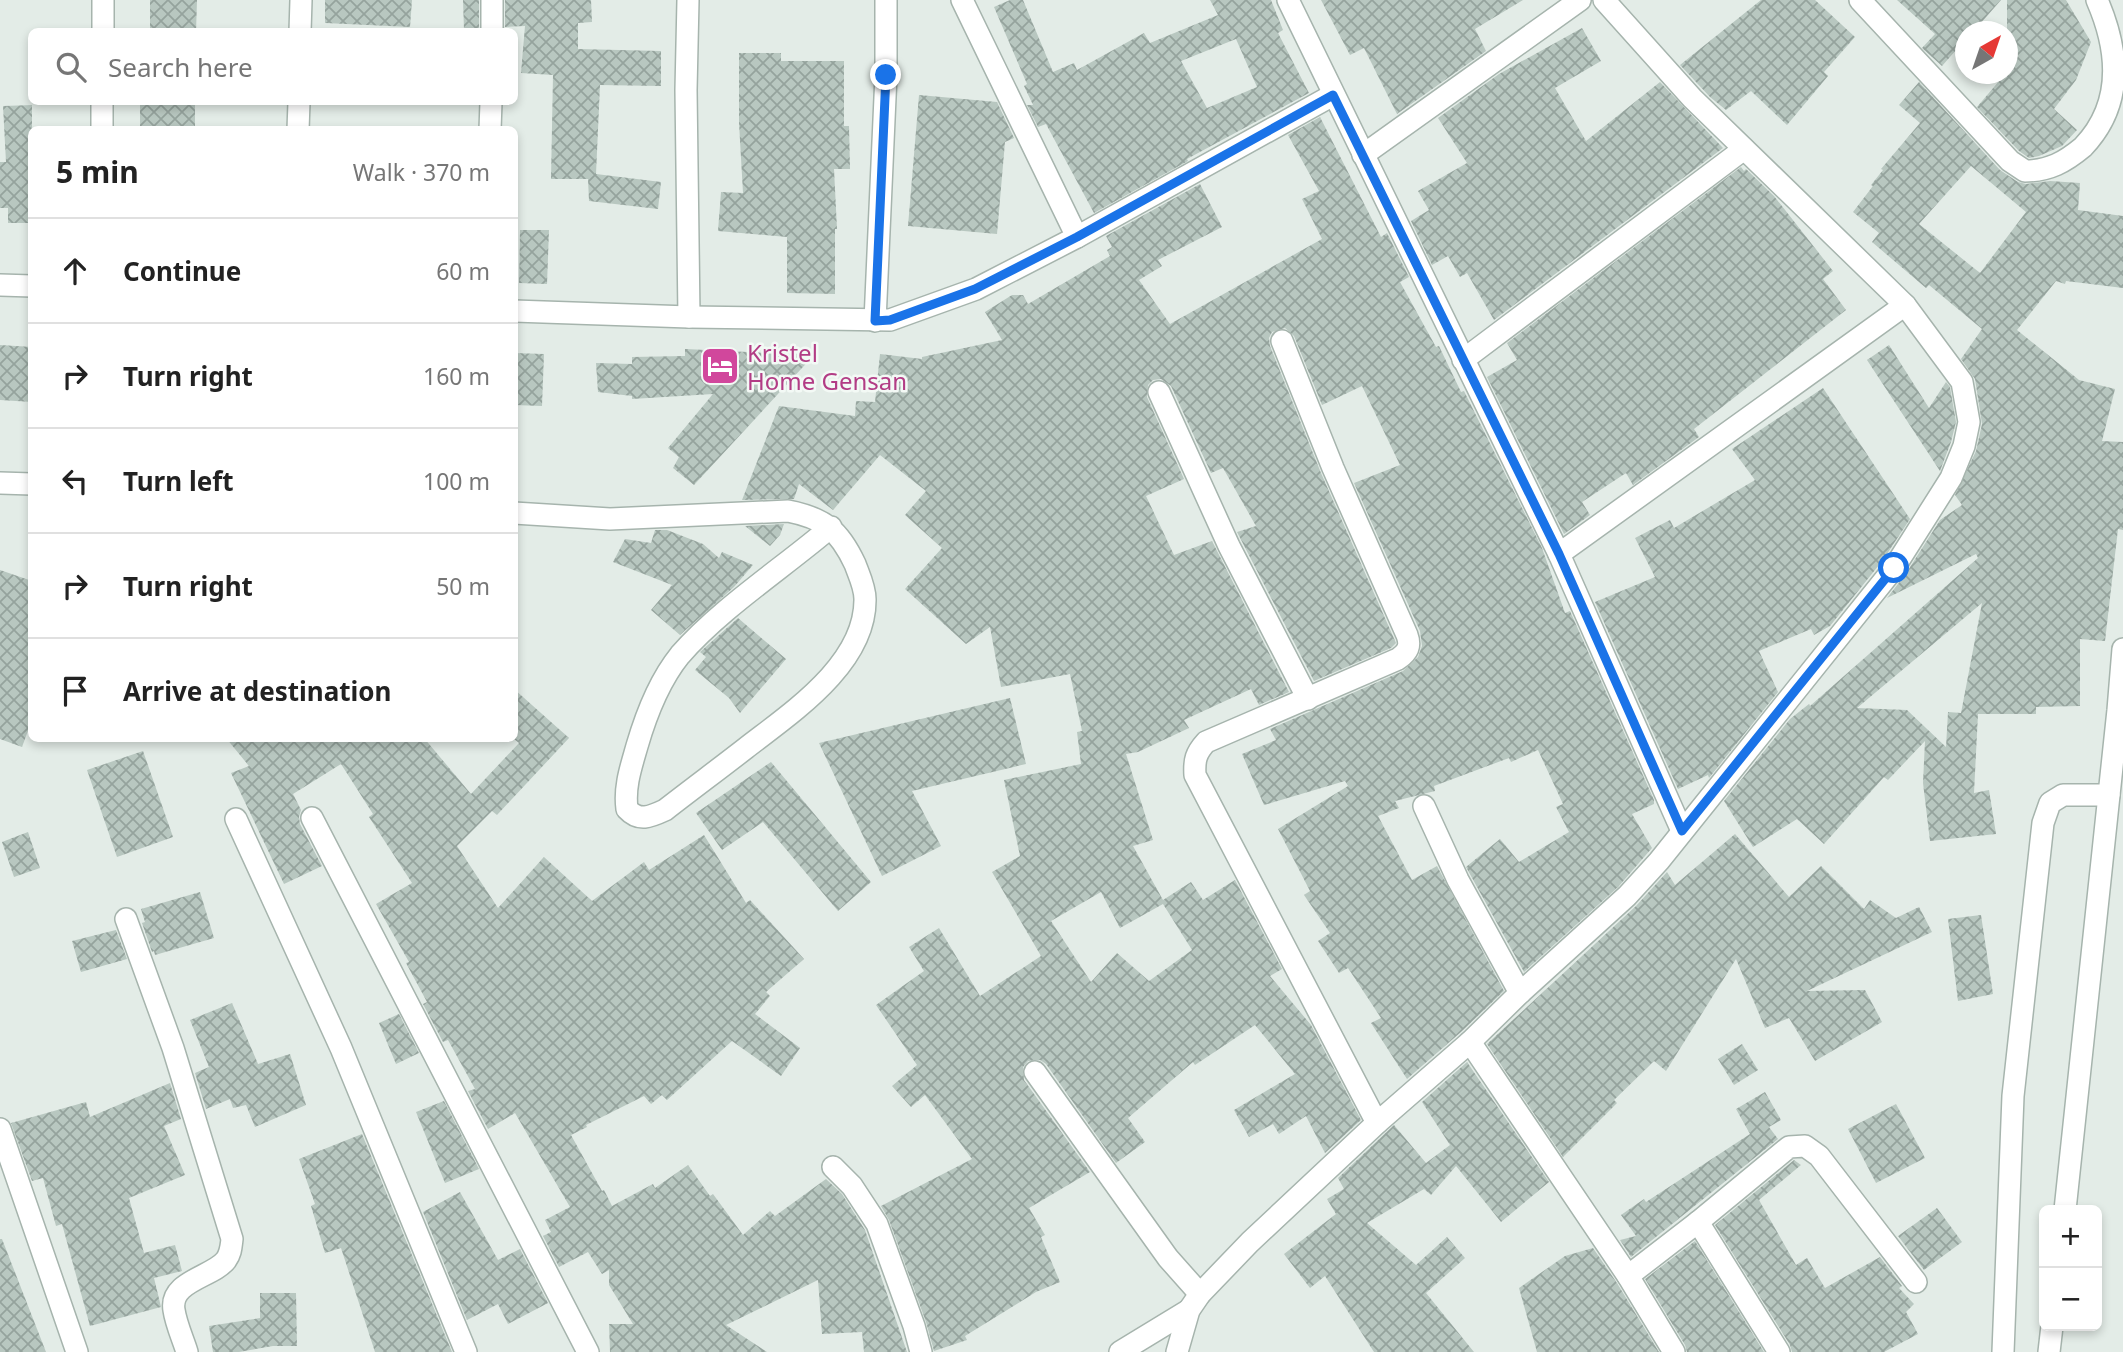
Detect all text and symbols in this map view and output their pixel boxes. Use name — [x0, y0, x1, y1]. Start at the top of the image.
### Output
north arrow — [1955, 21, 2018, 84]
search box — [28, 28, 518, 105]
icon: search — [52, 48, 90, 86]
text: Search here — [108, 49, 253, 85]
route end — [870, 59, 901, 90]
text: 5 min — [56, 151, 139, 192]
text: Walk · 370 m — [353, 156, 490, 188]
icon: ahead — [56, 252, 94, 290]
text: Continue — [123, 253, 241, 289]
text: 60 m — [436, 255, 490, 287]
place label: Kristel Home Gensan — [747, 336, 907, 397]
hotel icon: Kristel Home Gensan — [699, 345, 741, 387]
icon: right — [56, 357, 94, 395]
text: Turn right — [123, 358, 253, 394]
text: 160 m — [423, 360, 490, 392]
icon: left — [56, 462, 94, 500]
text: Turn left — [123, 463, 234, 499]
text: 100 m — [423, 465, 490, 497]
route start — [1878, 552, 1909, 583]
icon: right — [56, 567, 94, 605]
text: Turn right — [123, 568, 253, 604]
text: 50 m — [436, 570, 490, 602]
icon: arrive — [56, 672, 94, 710]
text: Arrive at destination — [123, 673, 392, 709]
map controls — [2039, 1205, 2102, 1331]
button: + — [2039, 1205, 2102, 1268]
button: − — [2039, 1268, 2102, 1331]

